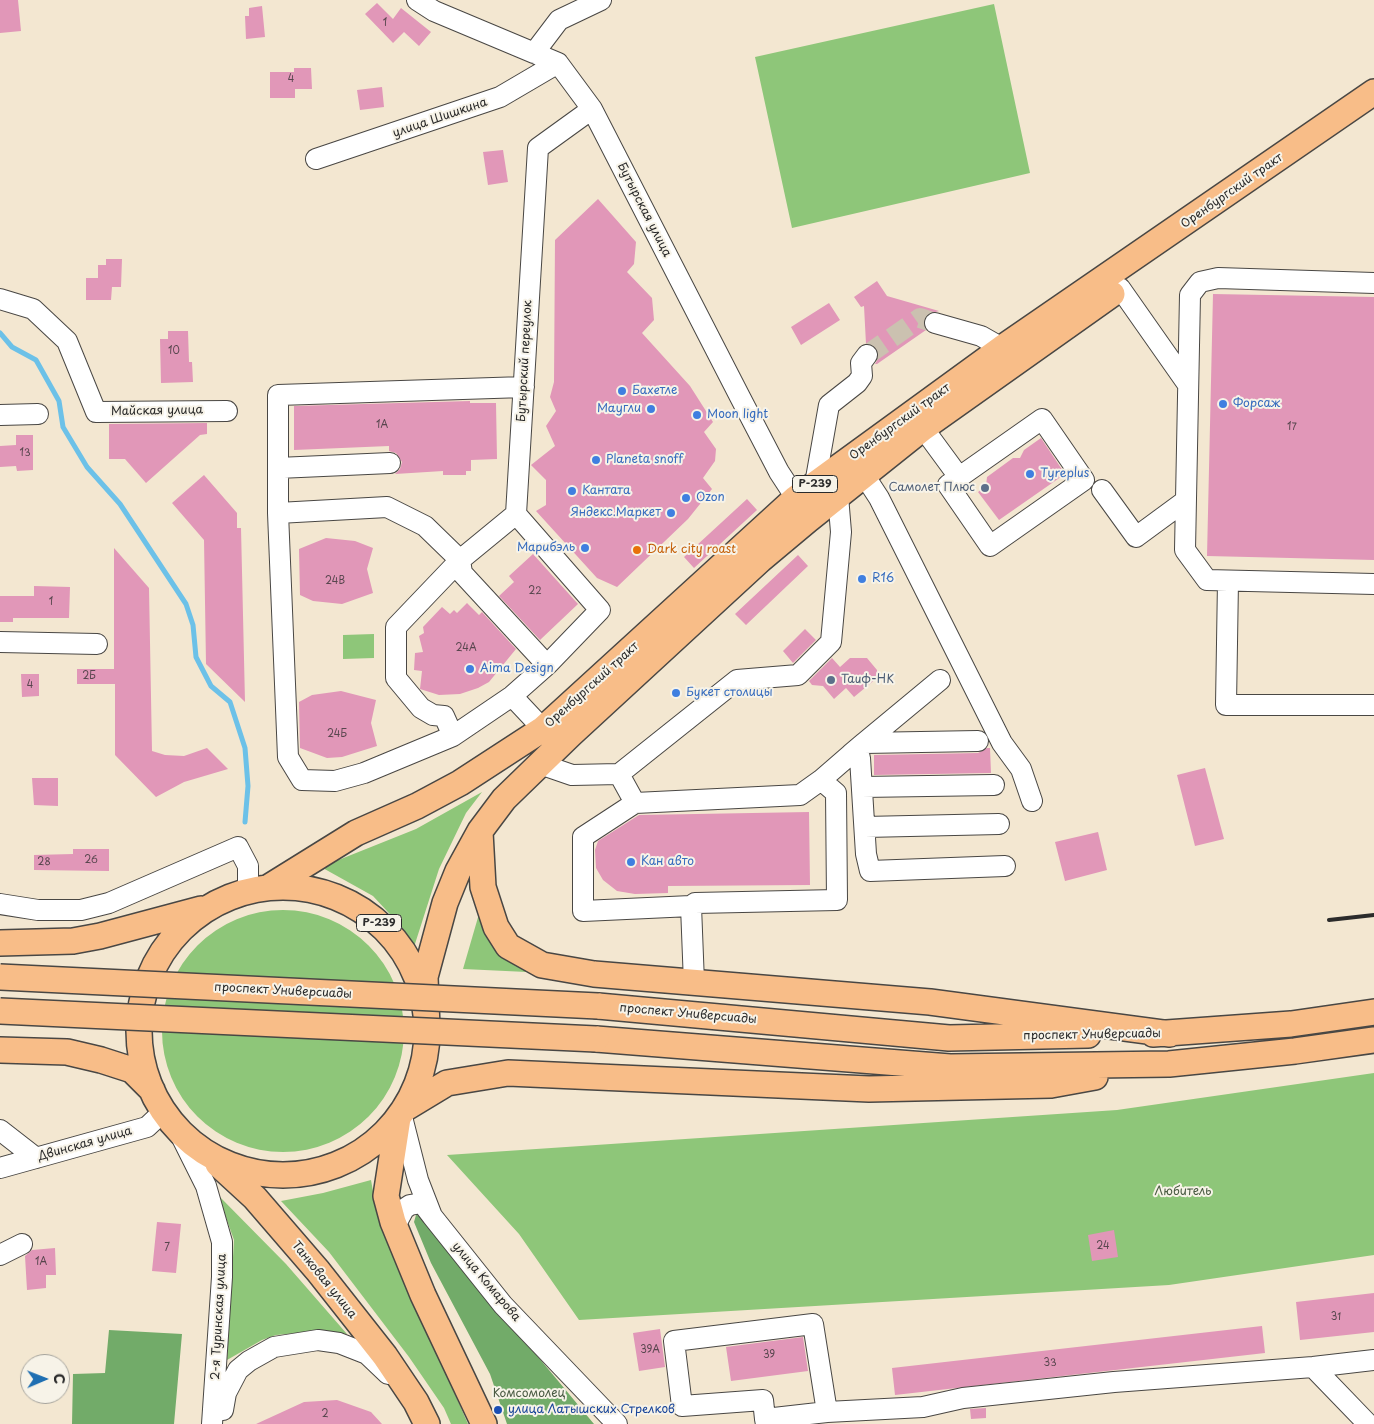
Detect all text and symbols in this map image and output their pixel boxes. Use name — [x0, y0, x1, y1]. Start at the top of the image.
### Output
house number: 1 — [383, 17, 387, 29]
house number: 4 — [288, 73, 294, 85]
street label: улица Шишкина — [391, 95, 489, 141]
street label: Оренбургский тракт — [1178, 150, 1286, 232]
street label: Бутырская улица — [614, 160, 674, 260]
street label: Бутырский переулок — [515, 300, 535, 422]
house number: 10 — [168, 345, 180, 357]
street label: Оренбургский тракт — [847, 381, 953, 463]
place label: Бахетле — [632, 384, 677, 398]
marker: Бахетле — [616, 385, 628, 397]
place label: Форсаж — [1233, 397, 1280, 411]
marker: Форсаж — [1217, 398, 1229, 410]
place label: Маугли — [597, 402, 641, 416]
street label: Майская улица — [111, 403, 203, 419]
marker: Маугли — [645, 403, 657, 415]
place label: Moon light — [707, 408, 768, 422]
marker: Moon light — [691, 409, 703, 421]
house number: 1А — [376, 419, 388, 431]
house number: 17 — [1287, 421, 1297, 433]
house number: 13 — [19, 447, 31, 459]
place label: Planeta snoff — [606, 453, 683, 467]
marker: Planeta snoff — [590, 454, 602, 466]
place label: Tyreplus — [1040, 467, 1089, 481]
marker: Tyreplus — [1024, 468, 1036, 480]
road number: Р-239 — [792, 476, 838, 492]
place label: Самолет Плюс — [888, 481, 975, 495]
marker: Самолет Плюс — [979, 482, 991, 494]
place label: Кантата — [582, 484, 631, 498]
marker: Кантата — [566, 485, 578, 497]
place label: Ozon — [696, 491, 725, 505]
marker: Ozon — [680, 492, 692, 504]
place label: Яндекс.Маркет — [570, 506, 661, 520]
marker: Яндекс.Маркет — [665, 507, 677, 519]
place label: Марибэль — [517, 541, 575, 555]
marker: Марибэль — [579, 542, 591, 554]
place label: Dark city roast — [647, 543, 736, 557]
marker: Dark city roast — [631, 544, 643, 556]
place label: R16 — [872, 572, 894, 586]
marker: R16 — [856, 573, 868, 585]
house number: 24В — [325, 575, 345, 587]
house number: 22 — [528, 585, 542, 597]
house number: 1 — [49, 596, 53, 608]
street label: Оренбургский тракт — [542, 639, 642, 731]
house number: 24А — [455, 642, 477, 654]
place label: Aima Design — [480, 662, 554, 676]
marker: Aima Design — [464, 663, 476, 675]
house number: 2Б — [82, 670, 96, 682]
place label: Таиф-НК — [841, 673, 894, 687]
marker: Таиф-НК — [825, 674, 837, 686]
house number: 4 — [27, 679, 33, 691]
place label: Букет столицы — [686, 686, 772, 700]
marker: Букет столицы — [670, 687, 682, 699]
house number: 24Б — [327, 728, 347, 740]
house number: 26 — [84, 854, 98, 866]
place label: Кан авто — [641, 855, 694, 869]
house number: 28 — [37, 856, 51, 868]
marker: Кан авто — [625, 856, 637, 868]
road number: Р-239 — [356, 914, 402, 931]
street label: проспект Универсиады — [214, 980, 352, 1002]
street label: проспект Универсиады — [619, 1001, 757, 1027]
street label: проспект Универсиады — [1023, 1027, 1161, 1043]
street label: Двинская улица — [36, 1124, 134, 1164]
park label: Любитель — [1155, 1185, 1211, 1199]
street label: Танковая улица — [288, 1239, 360, 1321]
street label: улица Комарова — [449, 1240, 523, 1324]
house number: 24 — [1096, 1240, 1110, 1252]
house number: 7 — [164, 1242, 170, 1254]
street label: 2-я Туринская улица — [209, 1253, 229, 1381]
house number: 1А — [35, 1256, 47, 1268]
house number: 31 — [1331, 1311, 1341, 1323]
house number: 39А — [640, 1344, 660, 1356]
house number: 39 — [763, 1349, 775, 1361]
north arrow — [20, 1354, 70, 1404]
house number: 33 — [1043, 1357, 1057, 1369]
text: С — [49, 1373, 70, 1384]
park label: Комсомолец — [493, 1387, 565, 1401]
place label: улица Латышских Стрелков — [508, 1403, 675, 1417]
marker: улица Латышских Стрелков — [492, 1404, 504, 1416]
house number: 2 — [321, 1408, 329, 1420]

